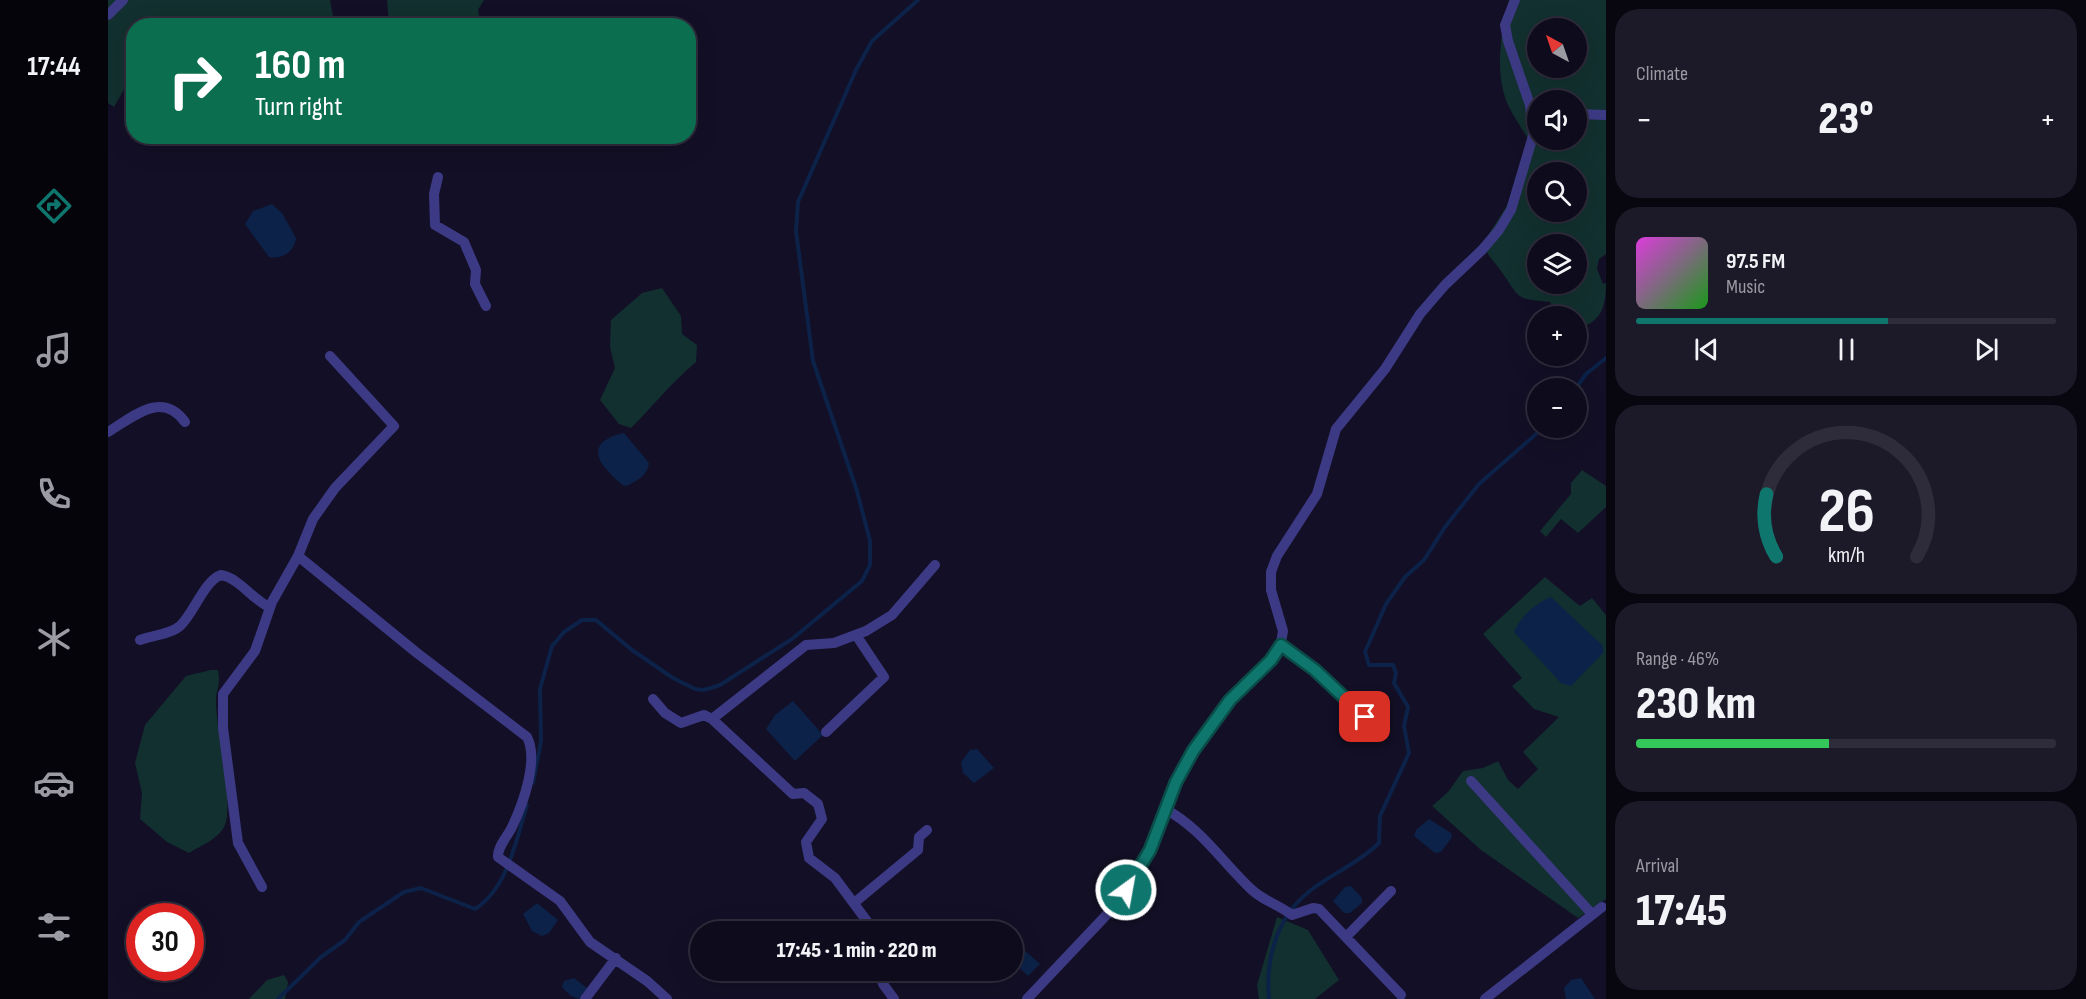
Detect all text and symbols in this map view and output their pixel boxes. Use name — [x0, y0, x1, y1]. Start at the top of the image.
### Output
north arrow — [1527, 18, 1587, 78]
map controls — [1527, 18, 1587, 438]
text: 160 m — [255, 40, 346, 91]
icon: right — [156, 42, 234, 120]
text: 17:44 — [27, 51, 81, 83]
text: Climate — [1636, 62, 1688, 86]
button: sound — [1527, 90, 1587, 150]
text: Turn right — [255, 91, 342, 123]
text: 23° — [1818, 92, 1874, 147]
text: − — [1636, 100, 1652, 140]
text: + — [2040, 100, 2056, 140]
button: search — [1527, 162, 1587, 222]
icon: directions — [33, 185, 75, 227]
button: layers — [1527, 234, 1587, 294]
text: 97.5 FM — [1726, 248, 1785, 275]
text: Music — [1726, 275, 1765, 299]
button: + — [1527, 306, 1587, 366]
icon: music — [33, 329, 75, 371]
icon: previous — [1690, 333, 1723, 366]
icon: pause — [1830, 333, 1863, 366]
icon: next — [1970, 333, 2003, 366]
button: − — [1527, 378, 1587, 438]
icon: phone — [33, 473, 75, 515]
text: 26 — [1818, 475, 1874, 550]
text: km/h — [1827, 543, 1865, 568]
icon: climate — [33, 618, 75, 660]
text: Range · 46% — [1636, 647, 1719, 671]
text: 230 km — [1636, 677, 1756, 732]
pin — [1339, 691, 1390, 742]
icon: arrive — [1348, 700, 1381, 733]
icon: car — [33, 762, 75, 804]
text: Arrival — [1636, 854, 1679, 878]
position arrow — [1094, 858, 1158, 922]
text: 17:45 — [1636, 884, 1727, 939]
speed limit sign: 30 — [126, 903, 204, 981]
icon: filters — [33, 906, 75, 948]
text: 17:45 · 1 min · 220 m — [776, 937, 937, 964]

